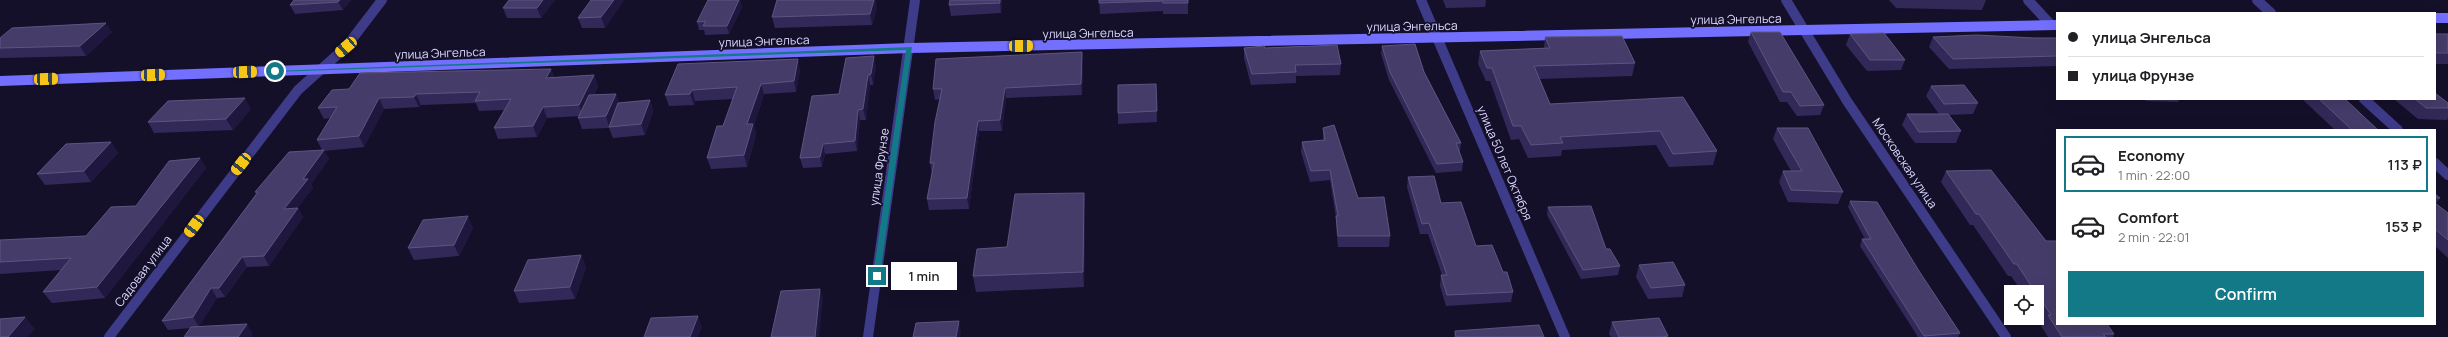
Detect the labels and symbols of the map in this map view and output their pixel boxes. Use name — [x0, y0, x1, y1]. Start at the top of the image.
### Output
street label: улица Энгельса — [1690, 10, 1782, 28]
street label: улица Энгельса — [1366, 17, 1458, 35]
street label: улица Энгельса — [1042, 24, 1134, 42]
street label: улица Энгельса — [718, 31, 810, 51]
car — [333, 35, 359, 59]
car — [1009, 40, 1033, 52]
street label: улица Энгельса — [394, 43, 486, 63]
route start — [266, 62, 284, 80]
car — [233, 66, 257, 78]
car — [141, 69, 165, 81]
car — [34, 73, 58, 85]
street label: улица 50 лет Октября — [1473, 103, 1537, 223]
street label: Московская улица — [1868, 115, 1942, 211]
street label: улица Фрунзе — [865, 127, 893, 207]
car — [229, 151, 253, 177]
car — [182, 213, 206, 239]
street label: Садовая улица — [110, 232, 176, 310]
callout: 1 min — [891, 262, 957, 290]
route end — [868, 267, 886, 285]

